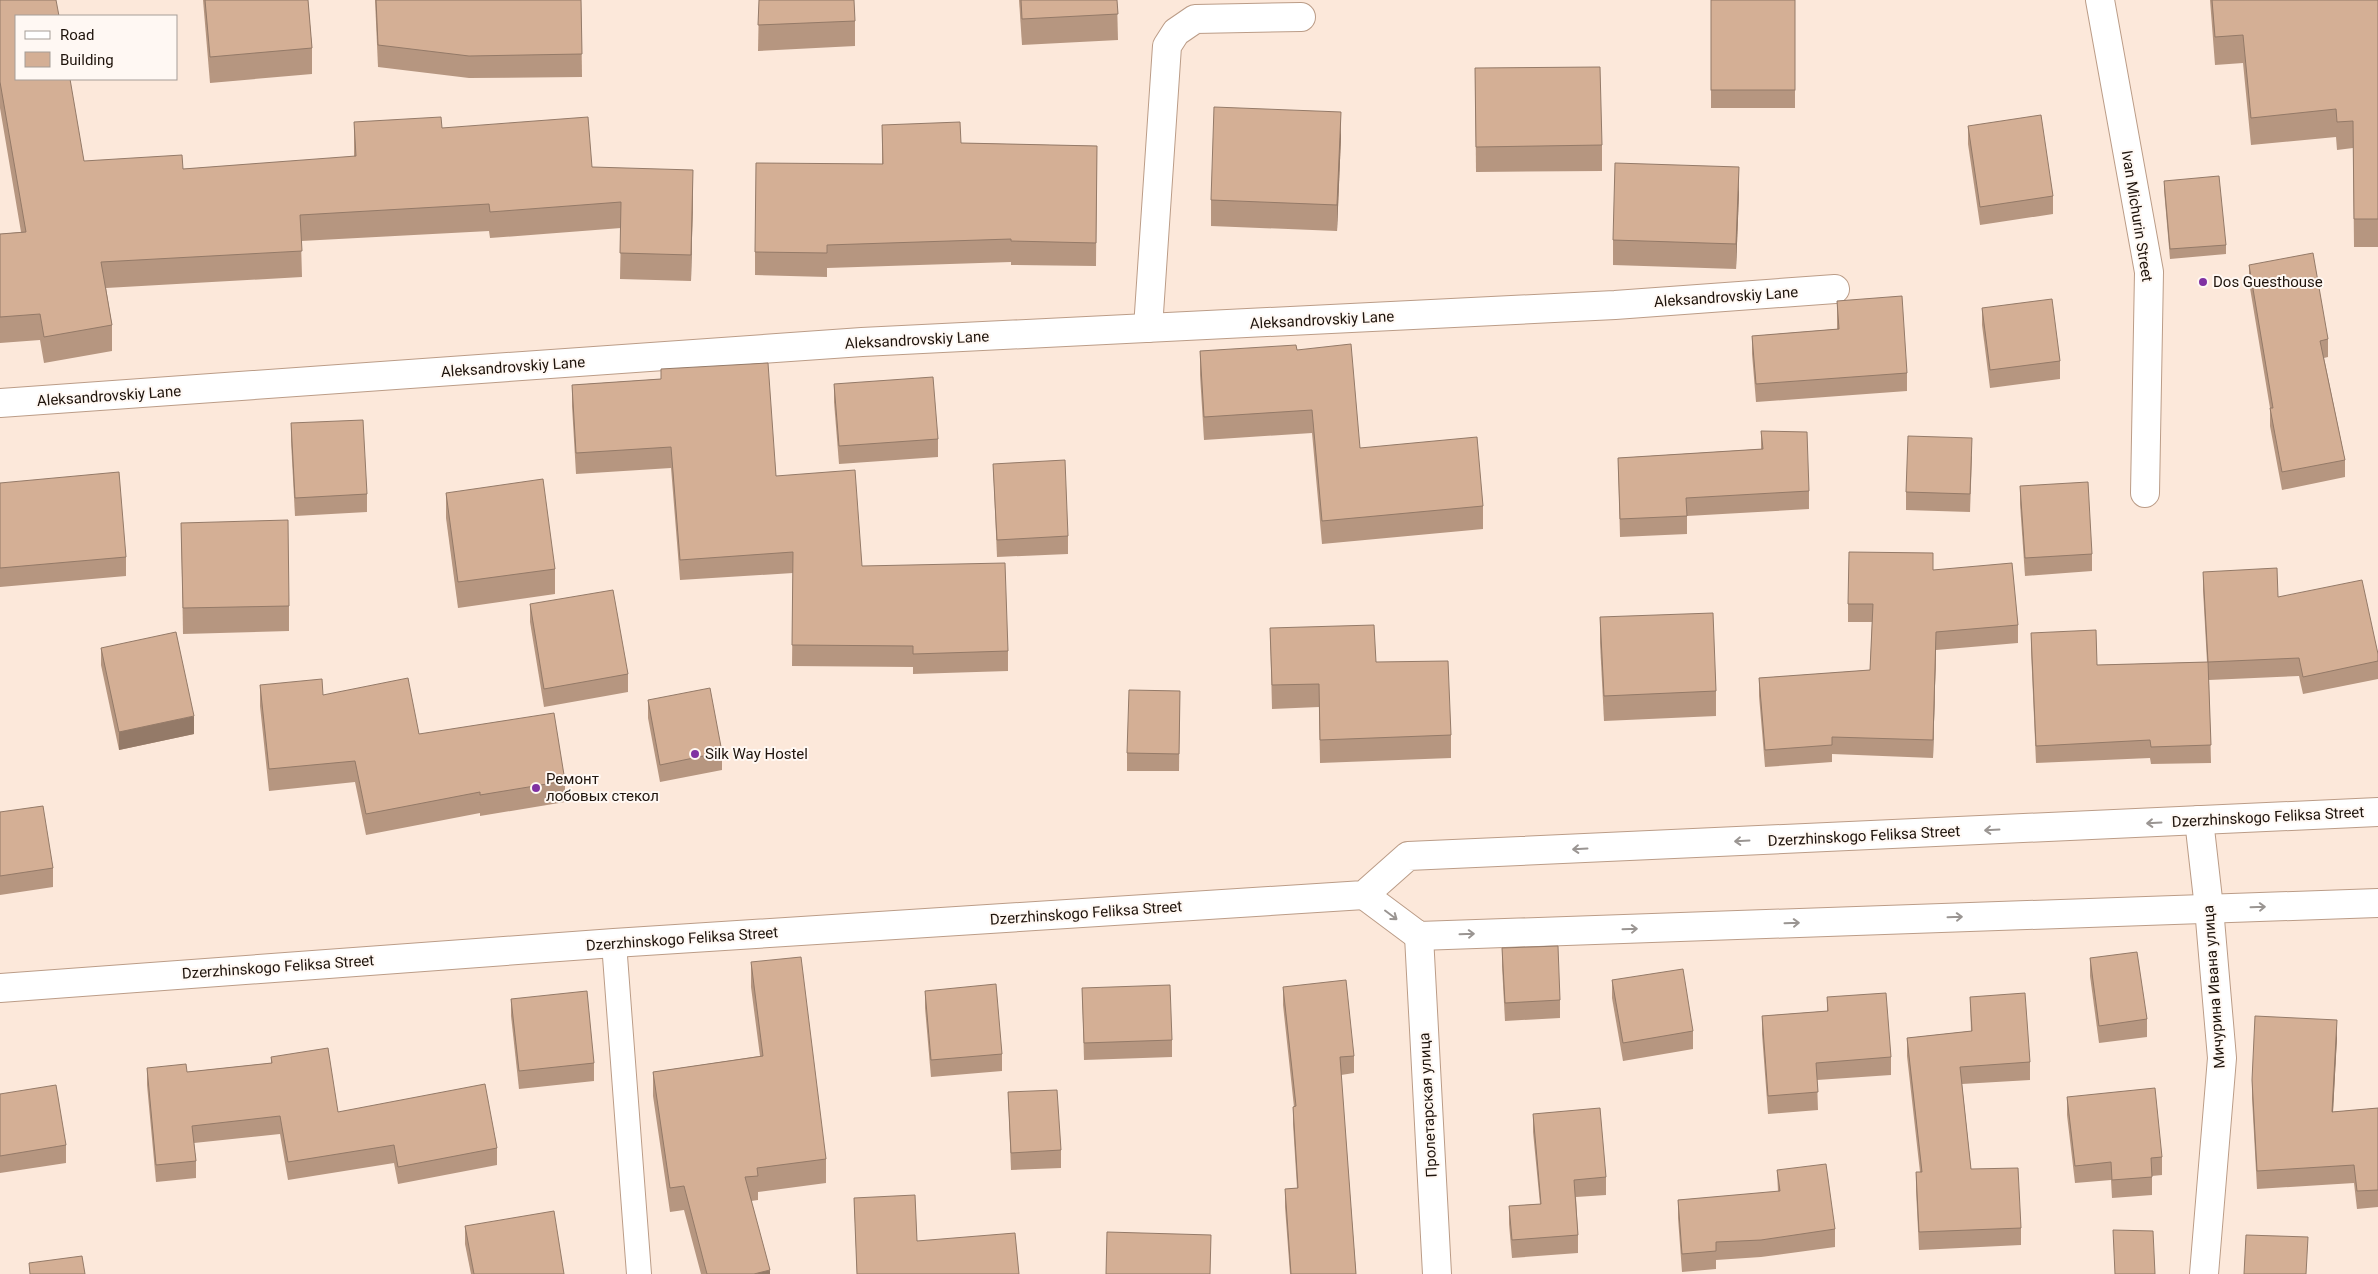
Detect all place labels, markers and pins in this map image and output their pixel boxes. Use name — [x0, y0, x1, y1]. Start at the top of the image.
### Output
place label: Dos Guesthouse — [2213, 273, 2323, 291]
marker: Dos Guesthouse — [2197, 276, 2209, 288]
place label: Silk Way Hostel — [705, 745, 808, 763]
marker: Silk Way Hostel — [689, 748, 701, 760]
place label: Ремонт лобовых стекол — [546, 770, 659, 805]
marker: Ремонт лобовых стекол — [530, 782, 542, 794]

